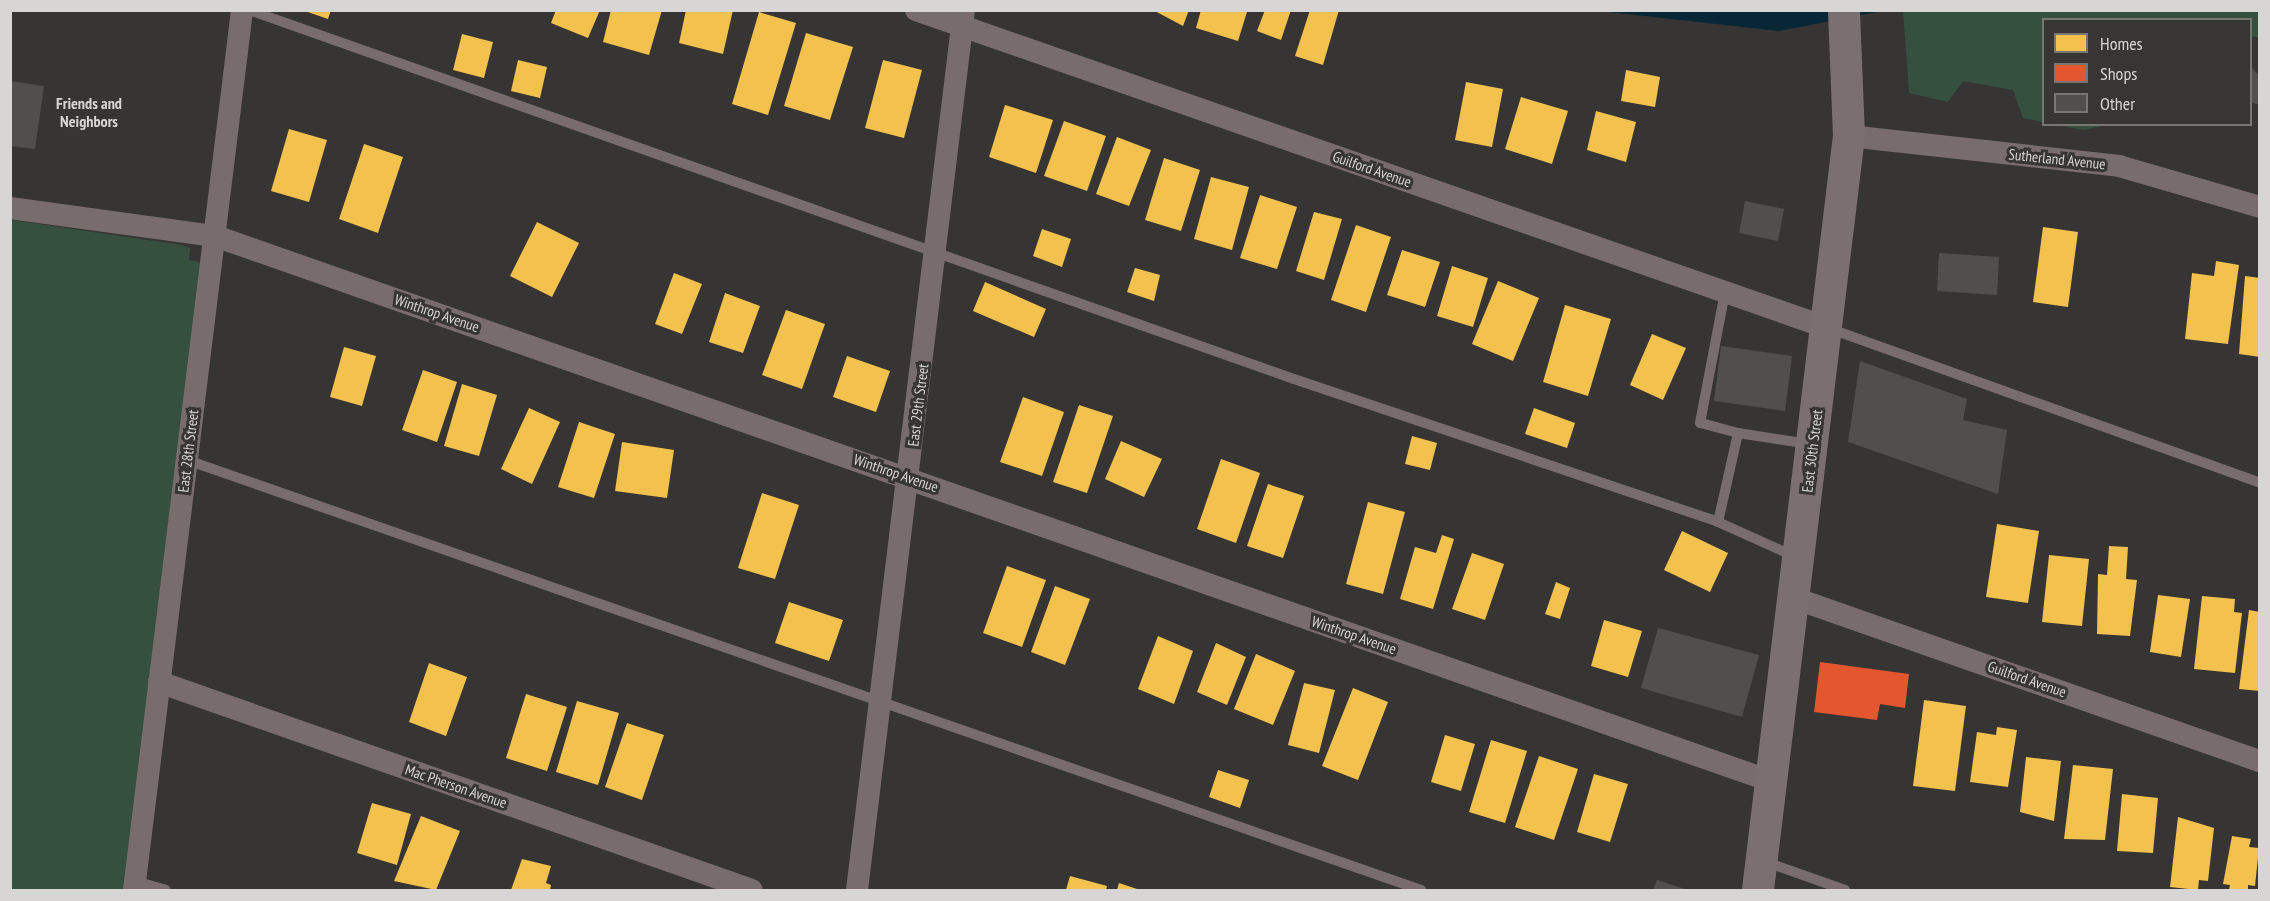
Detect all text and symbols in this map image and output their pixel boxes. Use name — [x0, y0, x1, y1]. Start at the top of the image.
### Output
legend — [2042, 18, 2252, 126]
text: Homes — [2100, 32, 2143, 55]
text: Shops — [2100, 62, 2137, 85]
text: Other — [2100, 92, 2135, 115]
district label: Friends and Neighbors — [56, 93, 122, 131]
street label: Sutherland Avenue — [2008, 145, 2106, 173]
street label: Guilford Avenue — [1330, 147, 1414, 191]
street label: Winthrop Avenue — [392, 290, 482, 336]
street label: East 29th Street — [904, 363, 932, 447]
street label: East 28th Street — [174, 409, 202, 493]
street label: East 30th Street — [1798, 409, 1826, 493]
street label: Winthrop Avenue — [851, 450, 941, 496]
street label: Winthrop Avenue — [1309, 612, 1399, 658]
street label: Guilford Avenue — [1985, 657, 2069, 701]
street label: Mac Pherson Avenue — [402, 760, 510, 812]

